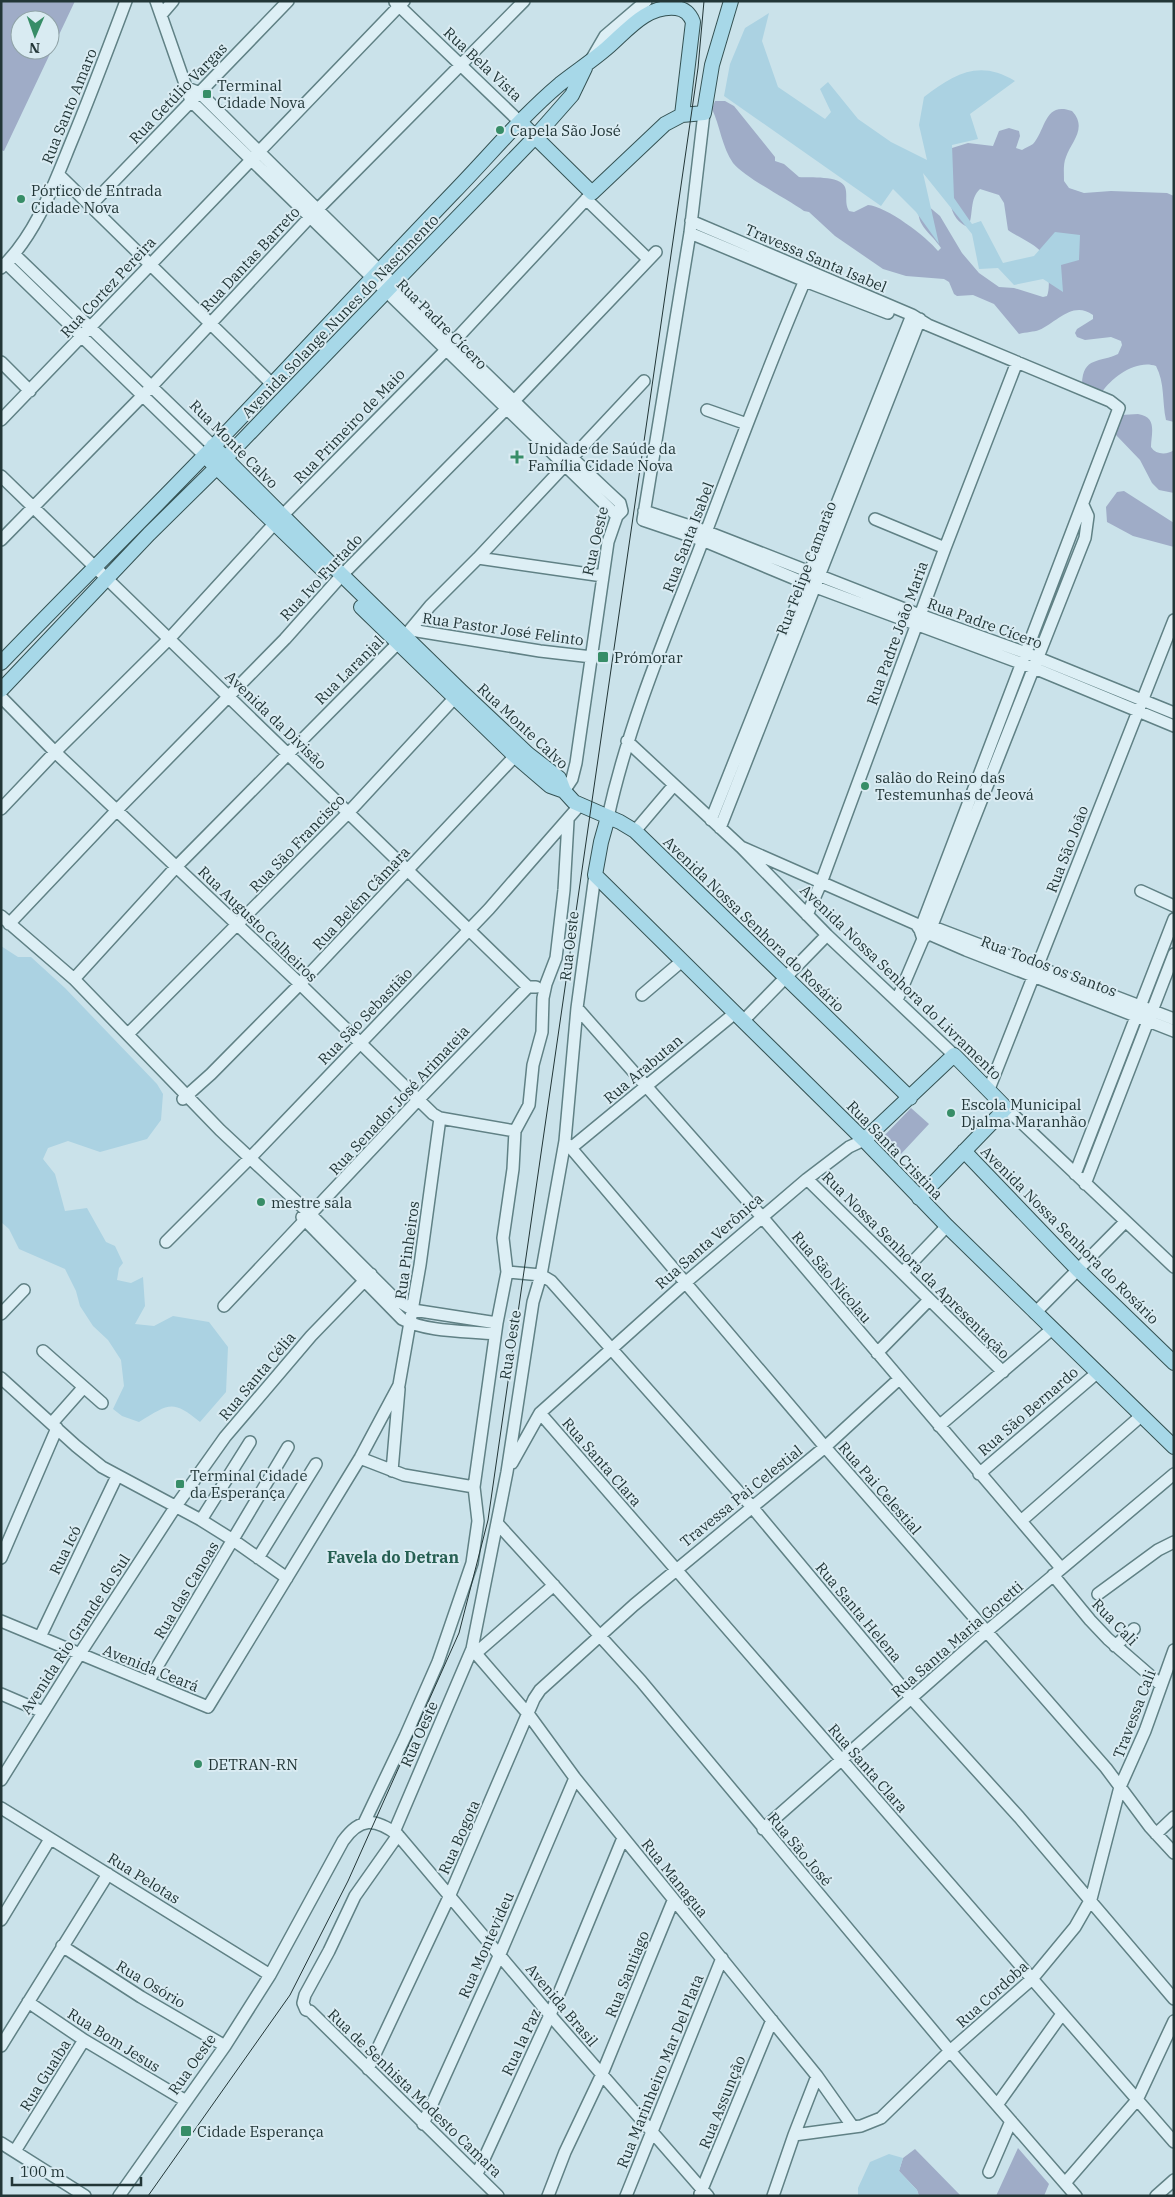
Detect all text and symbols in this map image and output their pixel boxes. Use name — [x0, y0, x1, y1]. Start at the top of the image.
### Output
north arrow — [10, 10, 60, 60]
street label: Rua Bela Vista — [440, 23, 526, 105]
text: N — [29, 39, 40, 57]
street label: Rua Getúlio Vargas — [125, 39, 231, 147]
street label: Rua Santo Amaro — [37, 46, 101, 166]
place label: Terminal Cidade Nova — [217, 76, 305, 112]
marker: Terminal Cidade Nova — [201, 88, 213, 100]
place label: Capela São José — [510, 121, 621, 140]
marker: Capela São José — [494, 124, 506, 136]
place label: Pórtico de Entrada Cidade Nova — [31, 181, 162, 217]
marker: Pórtico de Entrada Cidade Nova — [15, 193, 27, 205]
street label: Rua Dantas Barreto — [196, 202, 304, 316]
street label: Avenida Solange Nunes do Nascimento — [237, 210, 443, 422]
street label: Travessa Santa Isabel — [742, 220, 890, 296]
street label: Rua Cortez Pereira — [56, 232, 160, 342]
street label: Rua Padre Cícero — [393, 275, 491, 373]
street label: Rua Primeiro de Maio — [289, 365, 409, 487]
street label: Rua Monte Calvo — [186, 396, 282, 492]
place label: Unidade de Saúde da Família Cidade Nova — [528, 439, 676, 475]
marker: Unidade de Saúde da Família Cidade Nova — [510, 450, 524, 464]
street label: Rua Santa Isabel — [658, 479, 718, 595]
street label: Rua Felipe Camarão — [772, 499, 840, 637]
street label: Rua Oeste — [578, 505, 612, 577]
street label: Rua Ivo Furtado — [276, 530, 366, 624]
street label: Rua Padre João Maria — [862, 558, 932, 708]
street label: Rua Padre Cícero — [925, 593, 1045, 653]
street label: Rua Pastor José Felinto — [421, 608, 585, 650]
street label: Rua Laranjal — [311, 632, 387, 708]
place label: Prómorar — [614, 648, 683, 667]
marker: Prómorar — [596, 650, 610, 664]
street label: Avenida da Divisão — [221, 667, 331, 773]
street label: Rua Monte Calvo — [474, 679, 572, 773]
place label: salão do Reino das Testemunhas de Jeová — [875, 768, 1034, 804]
marker: salão do Reino das Testemunhas de Jeová — [859, 780, 871, 792]
street label: Rua São Francisco — [245, 790, 349, 896]
street label: Rua São João — [1042, 803, 1092, 895]
street label: Avenida Nossa Senhora do Rosário — [659, 832, 849, 1016]
street label: Rua Belém Câmara — [308, 842, 414, 954]
street label: Rua Augusto Calheiros — [194, 862, 322, 986]
street label: Avenida Nossa Senhora do Livramento — [796, 880, 1006, 1084]
street label: Rua Oeste — [555, 910, 583, 982]
street label: Rua Todos os Santos — [978, 931, 1120, 1001]
street label: Rua São Sebastião — [314, 963, 416, 1069]
street label: Rua Senador José Arimateia — [325, 1021, 473, 1179]
street label: Rua Arabutan — [600, 1030, 687, 1108]
place label: Escola Municipal Djalma Maranhão — [961, 1095, 1087, 1131]
street label: Rua Santa Cristina — [843, 1096, 947, 1204]
marker: Escola Municipal Djalma Maranhão — [945, 1107, 957, 1119]
street label: Avenida Nossa Senhora do Rosário — [977, 1142, 1163, 1328]
street label: Rua Nossa Senhora da Apresentação — [818, 1167, 1014, 1363]
street label: Rua Santa Verônica — [651, 1189, 767, 1293]
place label: mestre sala — [271, 1193, 352, 1212]
marker: mestre sala — [255, 1196, 267, 1208]
street label: Rua Pinheiros — [391, 1200, 423, 1300]
street label: Rua São Nicolau — [788, 1227, 876, 1327]
street label: Rua Oeste — [495, 1309, 525, 1381]
street label: Rua Santa Célia — [215, 1328, 299, 1424]
street label: Rua São Bernardo — [974, 1362, 1082, 1460]
street label: Rua Santa Clara — [558, 1414, 646, 1510]
street label: Rua Pai Celestial — [835, 1438, 925, 1538]
street label: Travessa Pai Celestial — [676, 1441, 806, 1551]
place label: Terminal Cidade da Esperança — [190, 1466, 308, 1502]
marker: Terminal Cidade da Esperança — [174, 1478, 186, 1490]
street label: Rua Icó — [45, 1522, 85, 1578]
street label: Rua das Canoas — [149, 1538, 223, 1642]
district label: Favela do Detran — [327, 1547, 459, 1567]
street label: Avenida Rio Grande do Sul — [16, 1550, 134, 1718]
street label: Rua Santa Helena — [812, 1558, 906, 1666]
street label: Rua Santa Maria Goretti — [887, 1577, 1027, 1701]
street label: Rua Cali — [1088, 1595, 1142, 1650]
street label: Avenida Ceará — [100, 1640, 202, 1696]
street label: Travessa Cali — [1108, 1667, 1160, 1761]
street label: Rua Oeste — [396, 1698, 442, 1770]
street label: Rua Santa Clara — [824, 1720, 912, 1816]
place label: DETRAN-RN — [208, 1755, 298, 1774]
marker: DETRAN-RN — [192, 1758, 204, 1770]
street label: Rua Bogota — [434, 1797, 484, 1877]
street label: Rua São José — [764, 1808, 836, 1890]
street label: Rua Managua — [638, 1835, 712, 1921]
street label: Rua Pelotas — [104, 1848, 184, 1908]
street label: Rua Montevideu — [454, 1889, 518, 2001]
street label: Rua Santiago — [601, 1928, 653, 2020]
street label: Rua Osório — [113, 1956, 189, 2012]
street label: Rua Cordoba — [952, 1957, 1032, 2031]
street label: Avenida Brasil — [522, 1960, 602, 2050]
street label: Rua Marinheiro Mar Del Plata — [612, 1971, 708, 2171]
street label: Rua Bom Jesus — [64, 2004, 164, 2076]
street label: Rua de Senhista Modesto Camara — [324, 2005, 506, 2181]
street label: Rua la Paz — [497, 2005, 545, 2079]
street label: Rua Oeste — [164, 2030, 220, 2098]
street label: Rua Guaíba — [15, 2035, 75, 2115]
street label: Rua Assunção — [695, 2053, 749, 2151]
place label: Cidade Esperança — [197, 2122, 324, 2141]
marker: Cidade Esperança — [179, 2124, 193, 2138]
scale bar — [12, 2154, 141, 2186]
text: 100 m — [20, 2162, 65, 2181]

